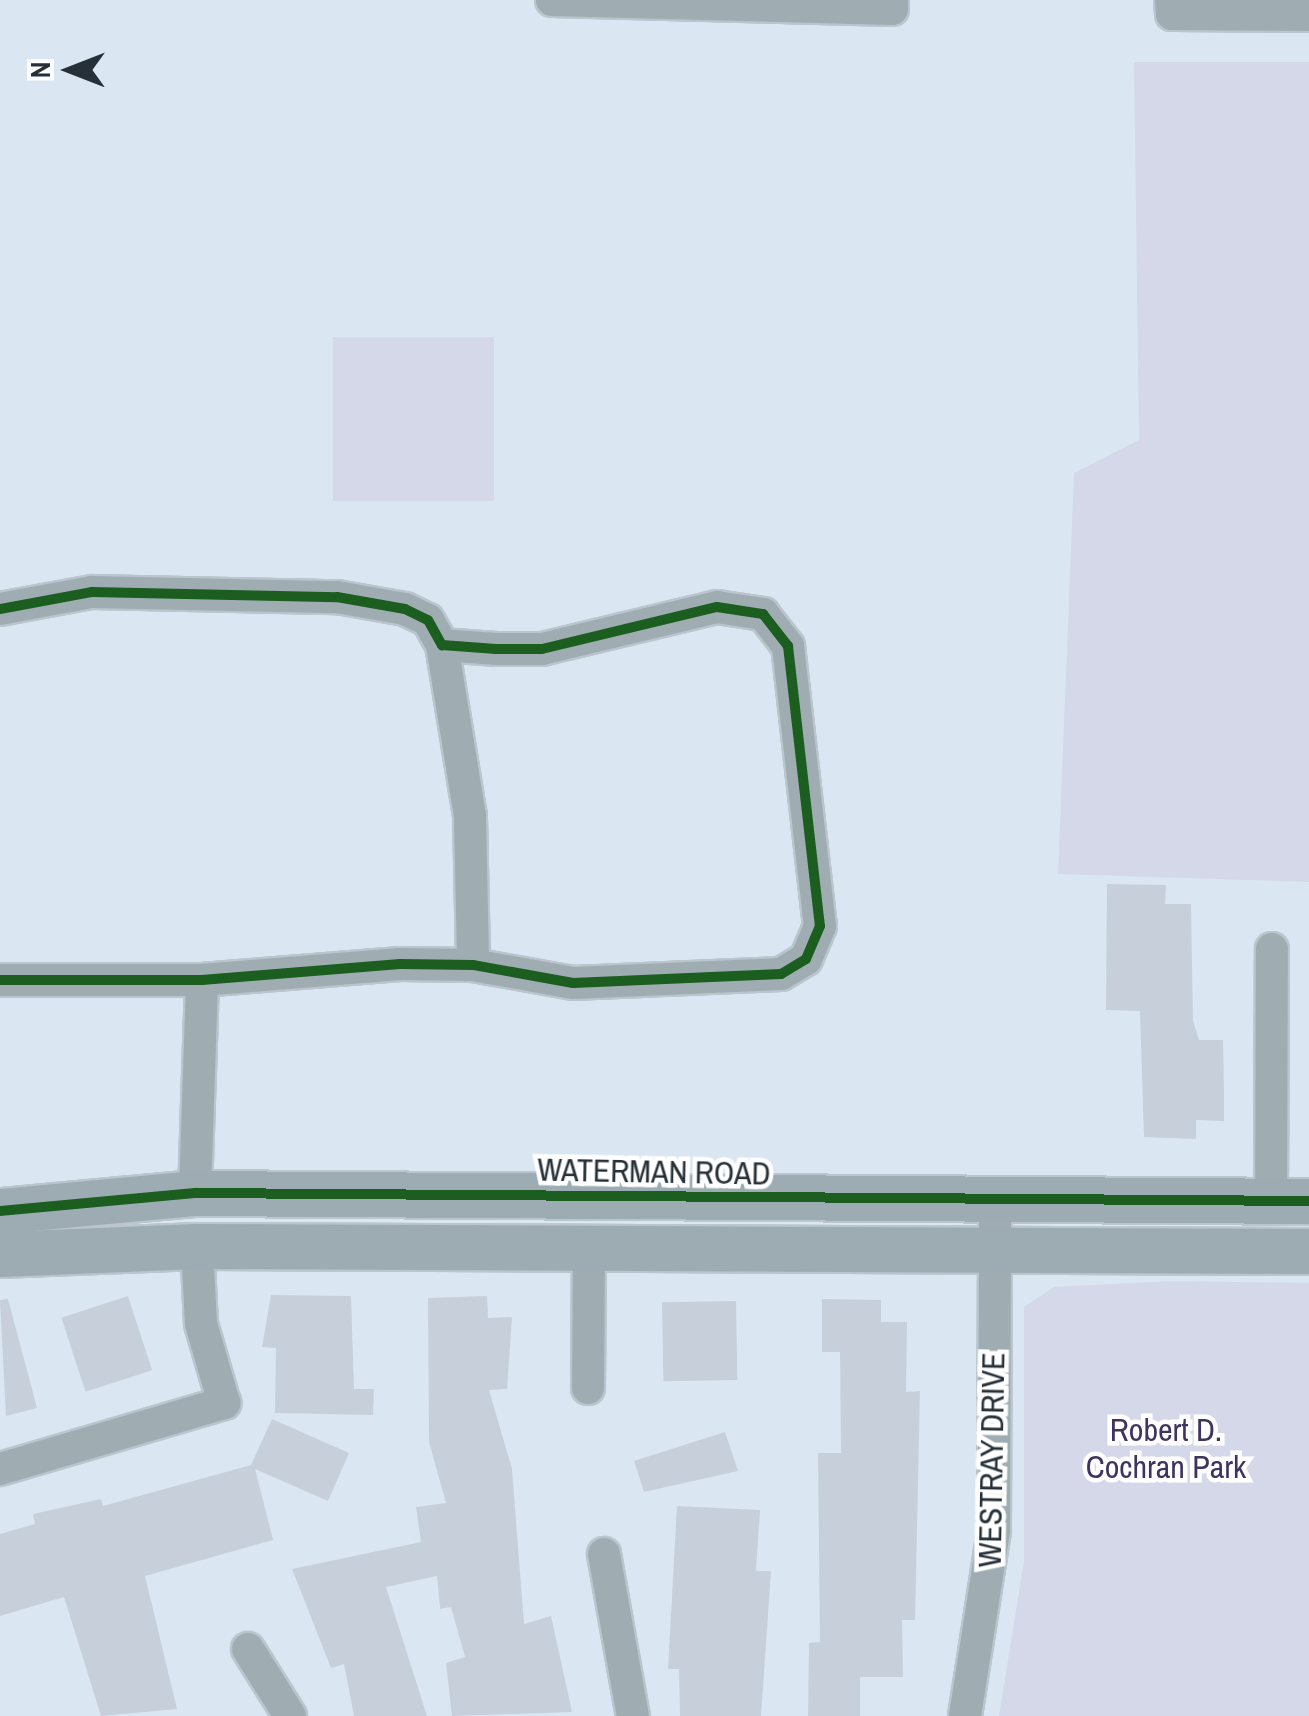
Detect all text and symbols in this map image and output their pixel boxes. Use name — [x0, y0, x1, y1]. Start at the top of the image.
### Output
north arrow — [20, 20, 120, 120]
text: N — [21, 62, 59, 78]
street label: WATERMAN ROAD — [537, 1151, 771, 1193]
street label: WESTRAY DRIVE — [971, 1352, 1013, 1568]
park label: Robert D. Cochran Park — [1086, 1412, 1246, 1487]

